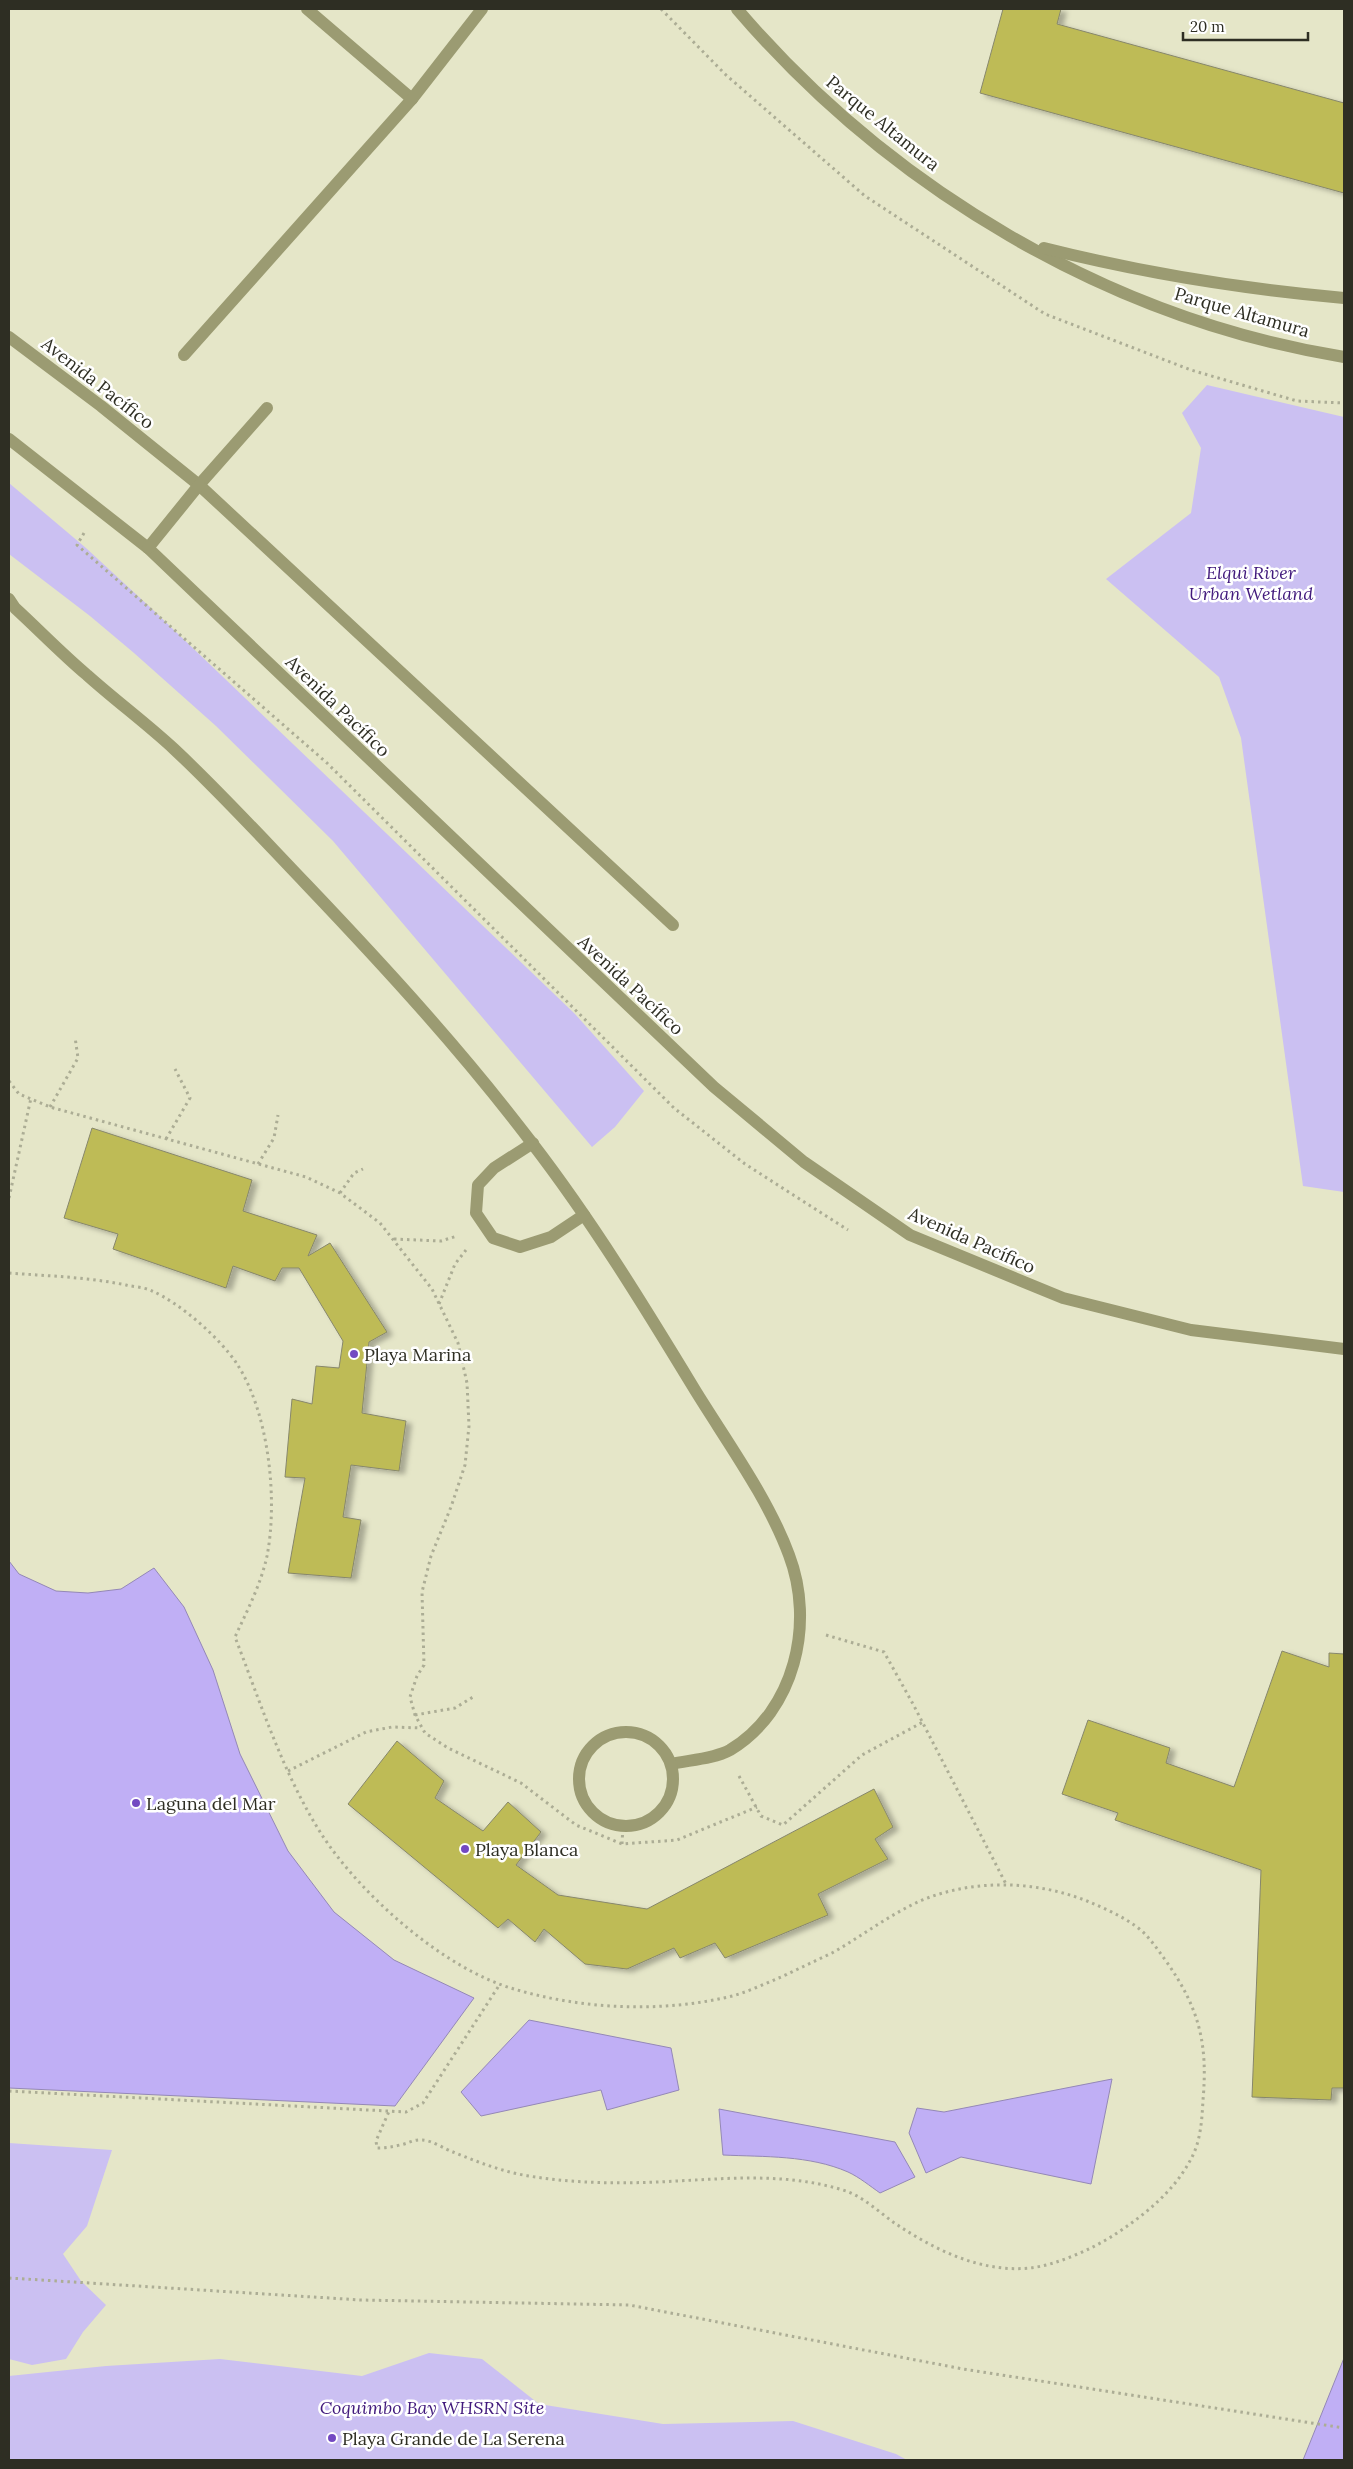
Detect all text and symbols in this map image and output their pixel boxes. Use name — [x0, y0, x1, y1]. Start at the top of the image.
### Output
scale bar — [1183, 10, 1308, 42]
text: 20 m — [1190, 17, 1225, 36]
street label: Parque Altamura — [822, 70, 944, 176]
street label: Parque Altamura — [1172, 282, 1312, 342]
street label: Avenida Pacífico — [36, 331, 159, 434]
park label: Elqui River Urban Wetland — [1189, 561, 1313, 605]
street label: Avenida Pacífico — [280, 650, 395, 762]
street label: Avenida Pacífico — [573, 929, 689, 1040]
street label: Avenida Pacífico — [904, 1201, 1039, 1278]
place label: Playa Marina — [364, 1343, 471, 1366]
marker: Playa Marina — [348, 1348, 360, 1360]
place label: Laguna del Mar — [146, 1792, 276, 1815]
marker: Laguna del Mar — [130, 1797, 142, 1809]
place label: Playa Blanca — [475, 1838, 578, 1861]
marker: Playa Blanca — [459, 1843, 471, 1855]
park label: Coquimbo Bay WHSRN Site — [320, 2396, 544, 2419]
place label: Playa Grande de La Serena — [342, 2427, 565, 2450]
marker: Playa Grande de La Serena — [326, 2432, 338, 2444]

